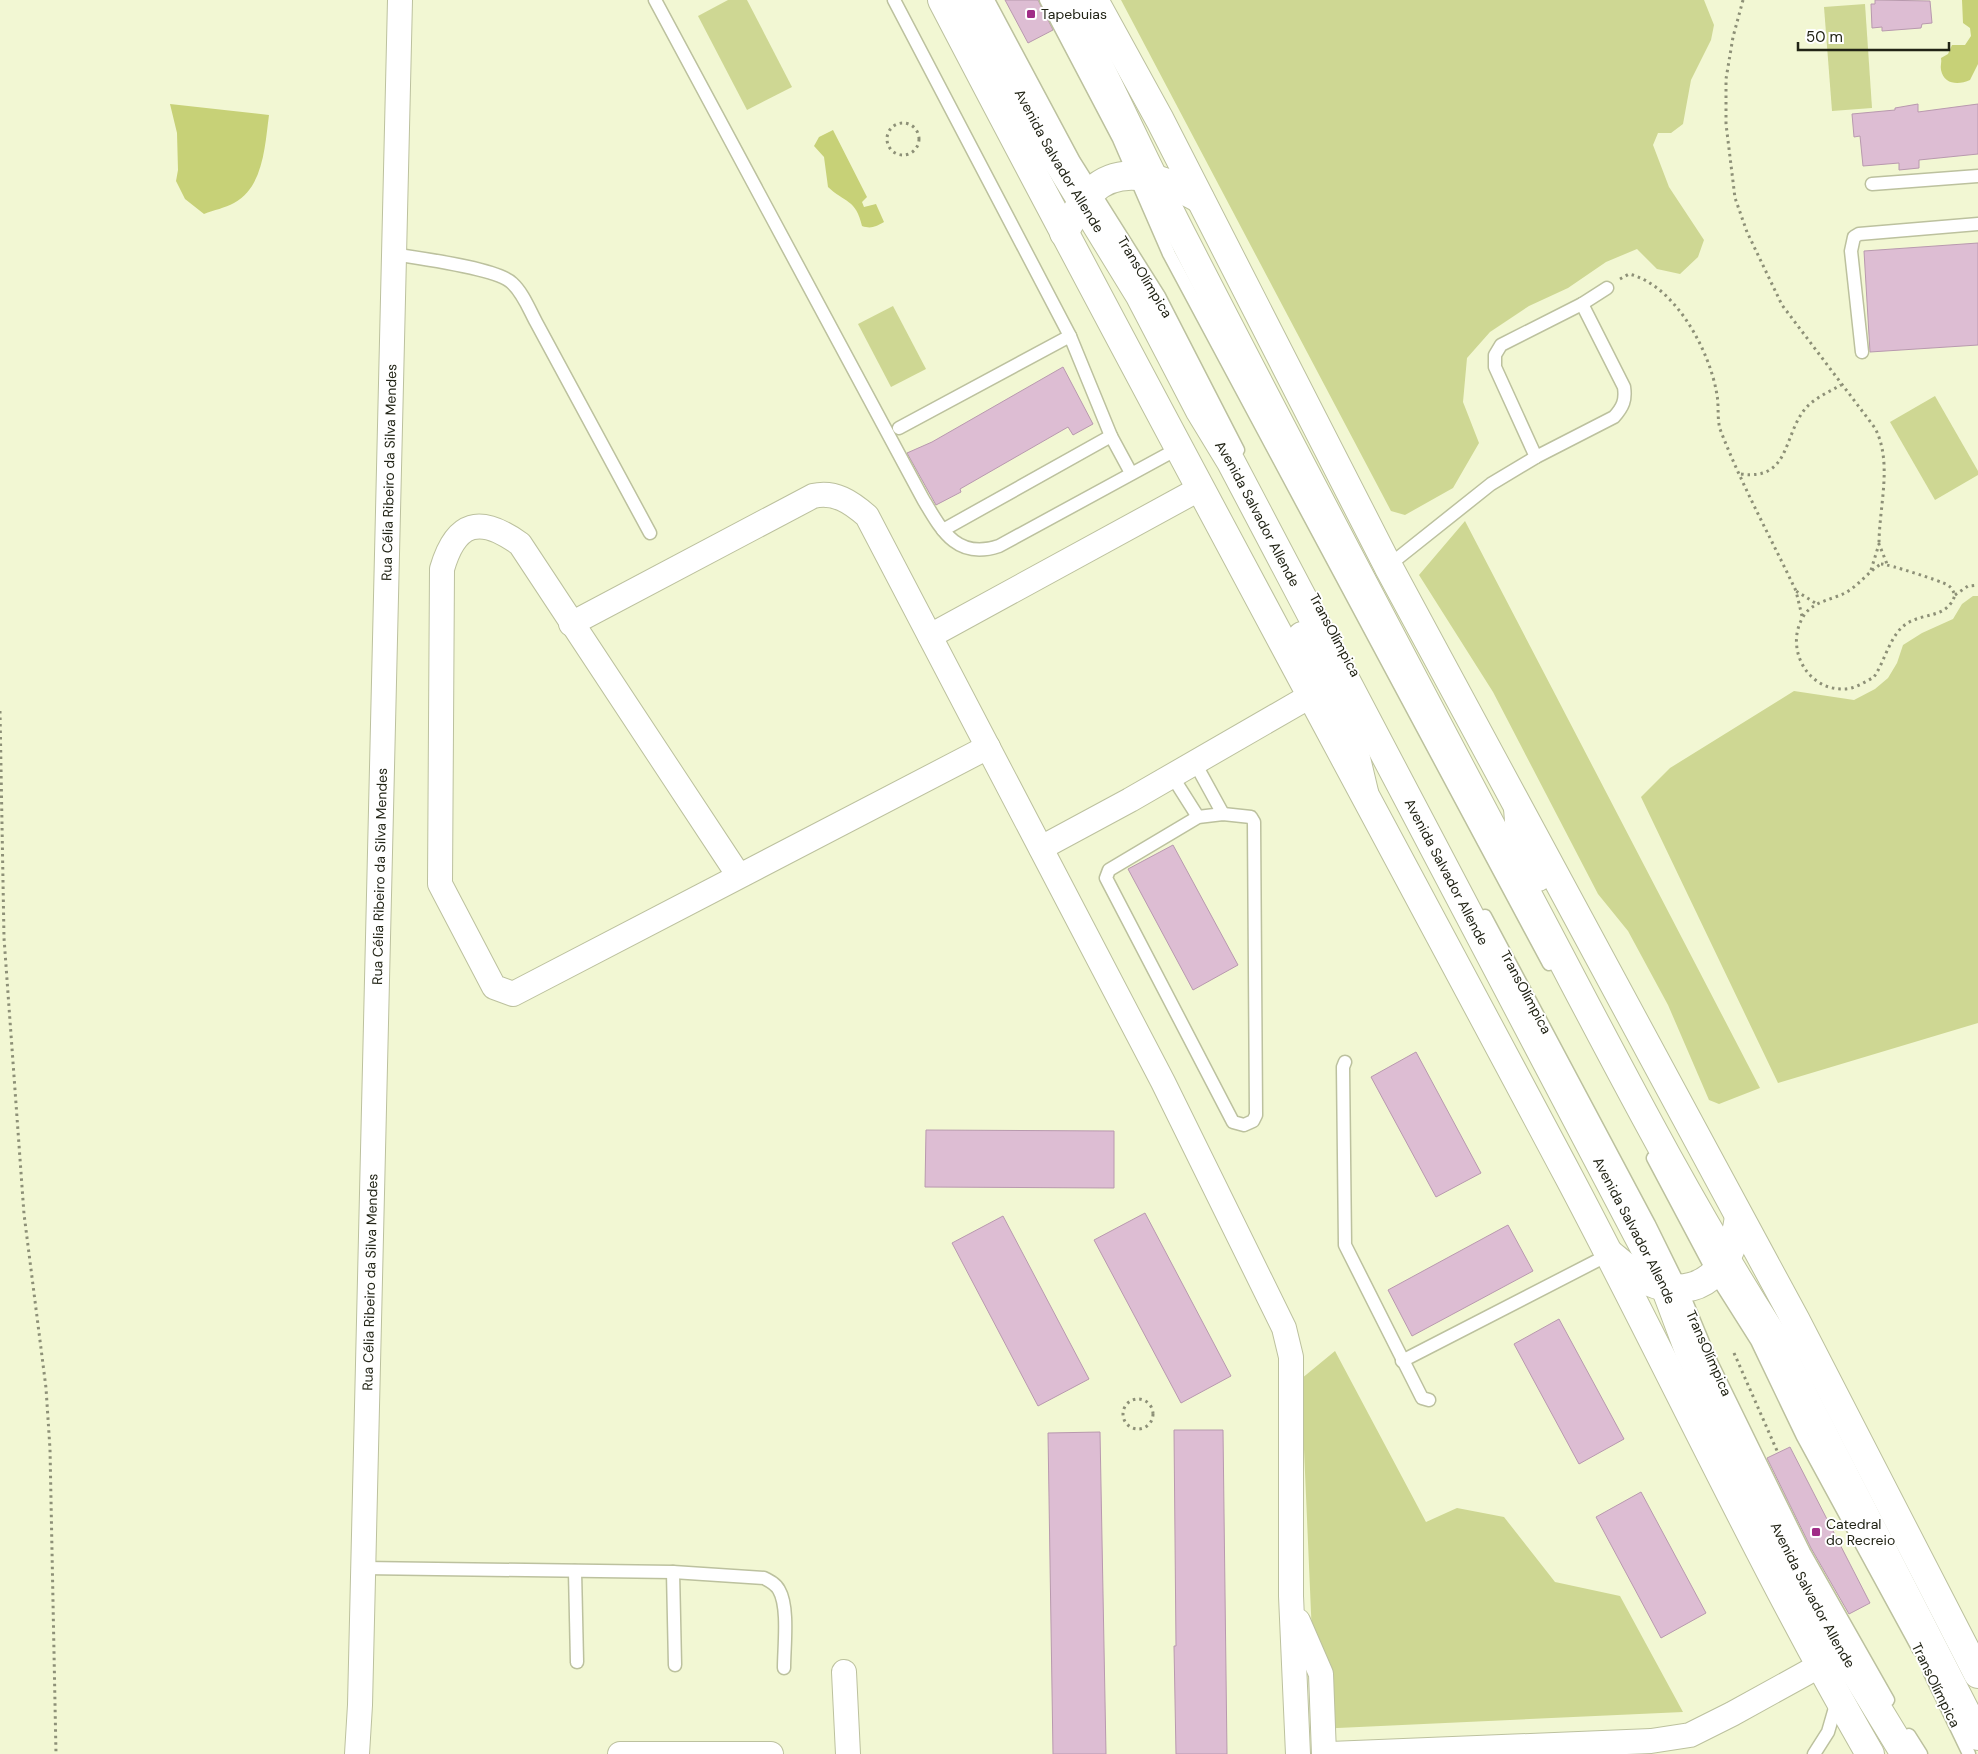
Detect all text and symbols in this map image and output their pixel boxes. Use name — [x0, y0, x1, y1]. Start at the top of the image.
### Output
place label: Tapebuias — [1041, 5, 1107, 23]
marker: Tapebuias — [1025, 8, 1037, 20]
scale bar — [1798, 20, 1949, 52]
text: 50 m — [1806, 27, 1843, 47]
street label: Avenida Salvador Allende — [1011, 86, 1108, 236]
street label: TransOlímpica — [1114, 233, 1176, 321]
street label: Rua Célia Ribeiro da Silva Mendes — [377, 364, 400, 581]
street label: Avenida Salvador Allende — [1211, 437, 1304, 590]
street label: TransOlímpica — [1305, 590, 1365, 680]
street label: Rua Célia Ribeiro da Silva Mendes — [368, 768, 391, 985]
street label: Avenida Salvador Allende — [1401, 796, 1493, 948]
street label: TransOlímpica — [1496, 947, 1556, 1037]
street label: Avenida Salvador Allende — [1589, 1154, 1680, 1307]
street label: Rua Célia Ribeiro da Silva Mendes — [358, 1174, 381, 1391]
street label: TransOlímpica — [1682, 1307, 1736, 1399]
place label: Catedral do Recreio — [1826, 1515, 1895, 1549]
street label: Avenida Salvador Allende — [1767, 1519, 1859, 1671]
marker: Catedral do Recreio — [1810, 1526, 1822, 1538]
street label: TransOlímpica — [1908, 1640, 1964, 1730]

